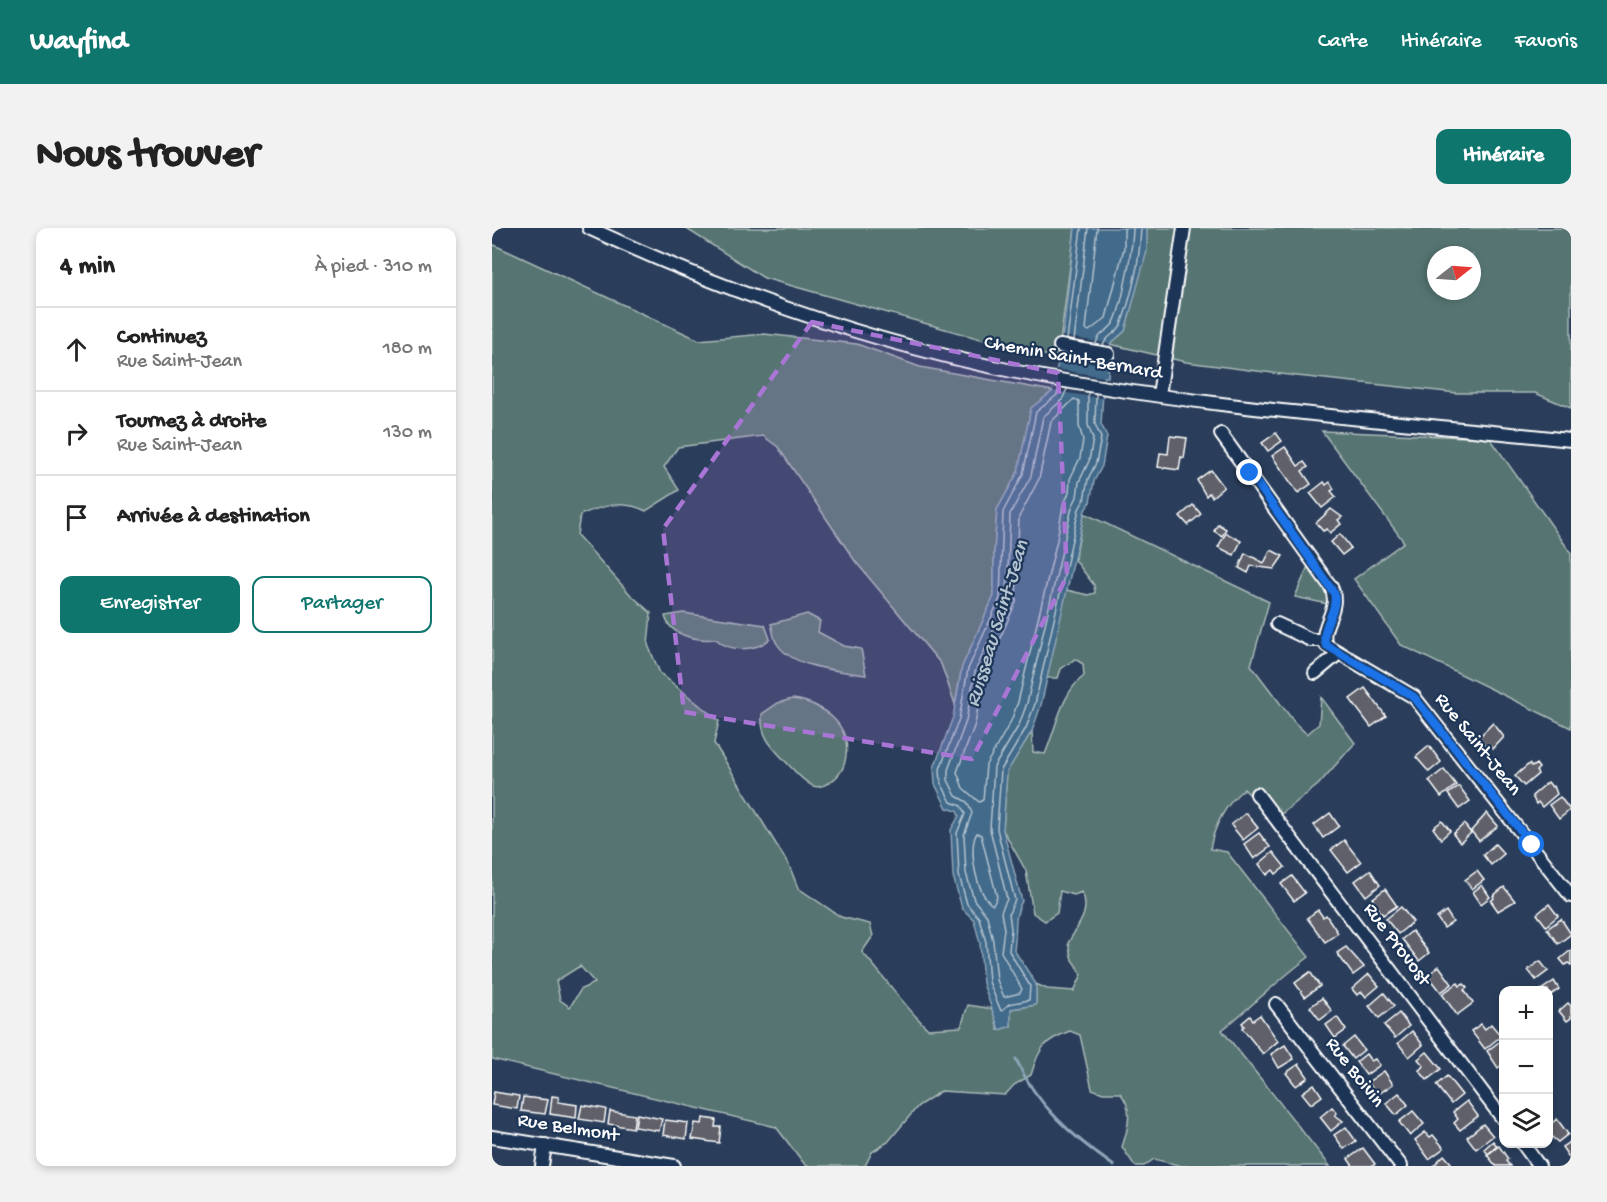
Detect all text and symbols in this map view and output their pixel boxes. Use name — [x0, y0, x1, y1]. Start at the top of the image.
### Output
text: Wayfind — [30, 26, 127, 59]
text: Carte — [1318, 30, 1368, 55]
text: Itinéraire — [1401, 30, 1482, 55]
text: Favoris — [1515, 30, 1577, 55]
button: Itinéraire — [1436, 129, 1571, 184]
text: Nous trouver — [36, 132, 259, 181]
north arrow — [1427, 246, 1481, 300]
text: 4 min — [60, 252, 115, 283]
text: À pied · 310 m — [315, 256, 432, 279]
text: Continuez — [117, 325, 206, 351]
street label: Chemin Saint-Bernard — [982, 332, 1166, 386]
icon: ahead — [60, 333, 93, 366]
text: 180 m — [383, 338, 432, 361]
text: Rue Saint-Jean — [117, 351, 242, 374]
text: Tournez à droite — [117, 409, 266, 435]
icon: right — [60, 417, 93, 450]
text: 130 m — [383, 422, 432, 445]
text: Rue Saint-Jean — [117, 435, 242, 458]
route end — [1236, 459, 1262, 485]
icon: arrive — [60, 501, 93, 534]
text: Arrivée à destination — [117, 504, 310, 530]
water label: Ruisseau Saint-Jean — [962, 537, 1037, 710]
button: Enregistrer — [60, 576, 240, 633]
button: Partager — [252, 576, 432, 633]
street label: Rue Saint-Jean — [1429, 689, 1526, 801]
route start — [1518, 831, 1544, 857]
street label: Rue Provost — [1357, 899, 1436, 993]
map controls — [1499, 986, 1553, 1148]
button: + — [1499, 986, 1553, 1040]
street label: Rue Boivin — [1320, 1033, 1389, 1113]
button: − — [1499, 1040, 1553, 1094]
button: layers — [1499, 1094, 1553, 1148]
street label: Rue Belmont — [516, 1110, 622, 1149]

